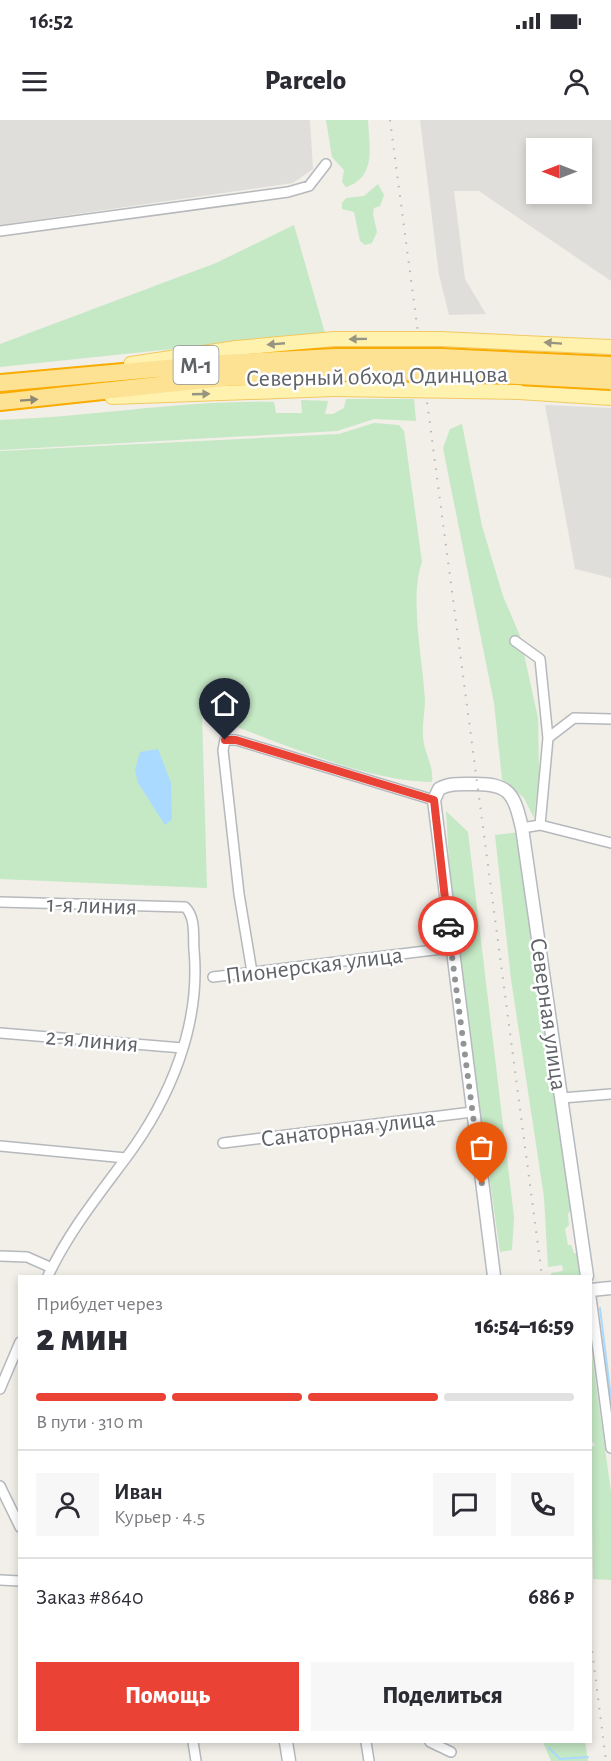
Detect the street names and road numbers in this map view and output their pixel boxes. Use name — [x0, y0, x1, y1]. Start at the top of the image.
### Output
road number: М-1 — [174, 346, 218, 384]
street label: Северный обход Одинцова — [246, 363, 508, 391]
street label: 1-я линия — [46, 892, 137, 920]
street label: Северная улица — [525, 936, 571, 1092]
street label: Пионерская улица — [224, 943, 404, 989]
street label: 2-я линия — [45, 1025, 139, 1057]
street label: Санаторная улица — [260, 1106, 437, 1152]

